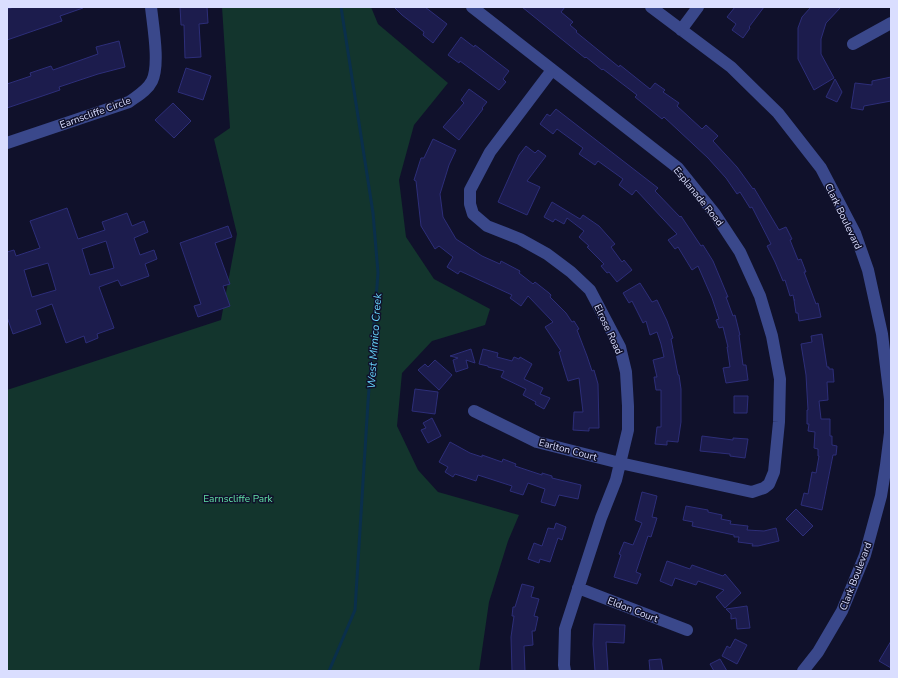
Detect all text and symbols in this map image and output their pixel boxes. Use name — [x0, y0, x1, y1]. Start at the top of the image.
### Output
street label: Earnscliffe Circle — [58, 94, 133, 132]
street label: Esplanade Road — [670, 164, 727, 229]
street label: Clark Boulevard — [821, 181, 865, 252]
water label: West Mimico Creek — [364, 292, 385, 389]
street label: Elrose Road — [590, 302, 626, 357]
street label: Earlton Court — [537, 435, 599, 465]
park label: Earnscliffe Park — [203, 492, 274, 506]
street label: Clark Boulevard — [837, 540, 875, 612]
street label: Eldon Court — [605, 594, 660, 626]

